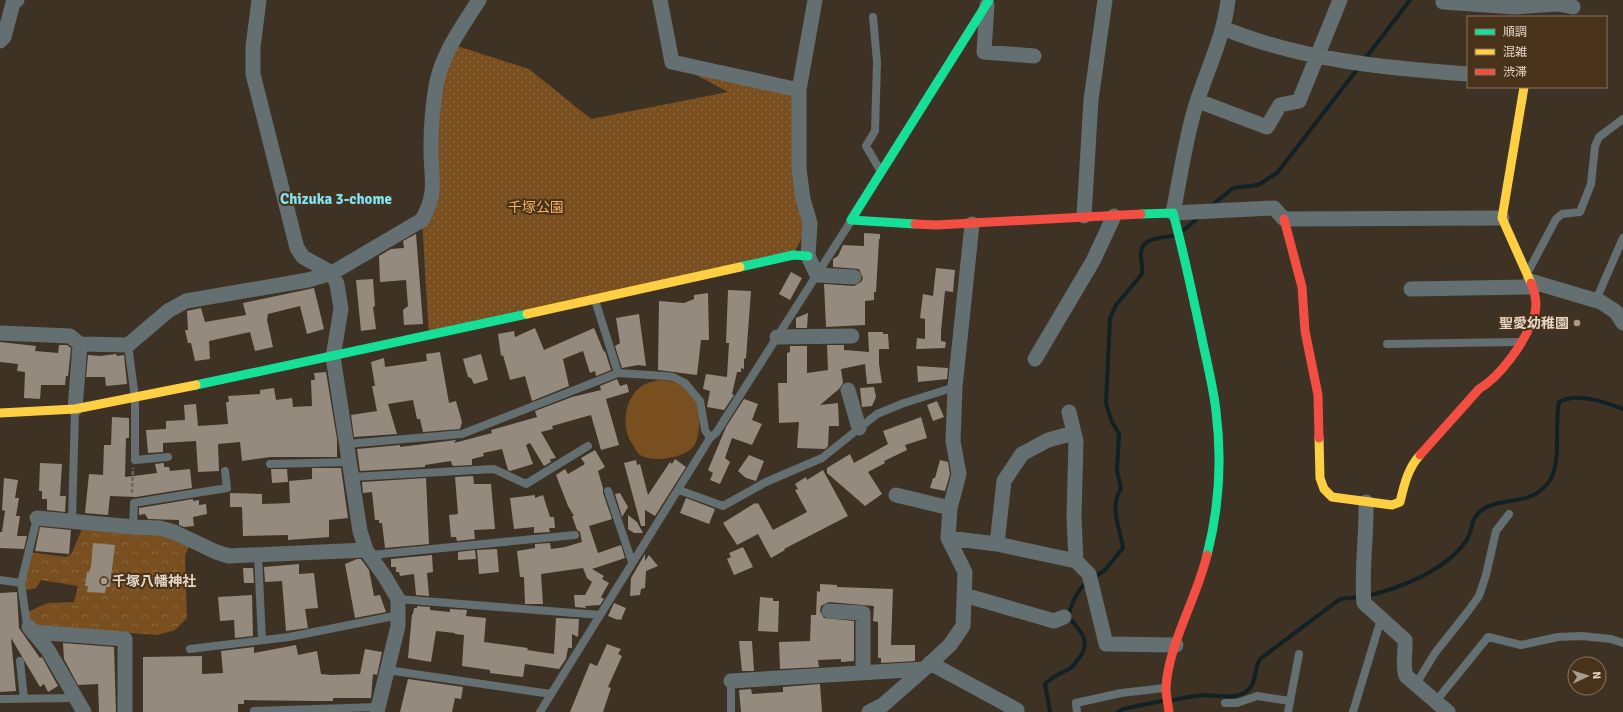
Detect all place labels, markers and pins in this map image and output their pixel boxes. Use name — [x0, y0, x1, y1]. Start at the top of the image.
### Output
place label: 聖愛幼稚園 — [1499, 315, 1569, 332]
marker: 聖愛幼稚園 — [1572, 318, 1582, 328]
place label: 千塚八幡神社 — [112, 573, 196, 590]
marker: 千塚八幡神社 — [99, 576, 109, 586]

